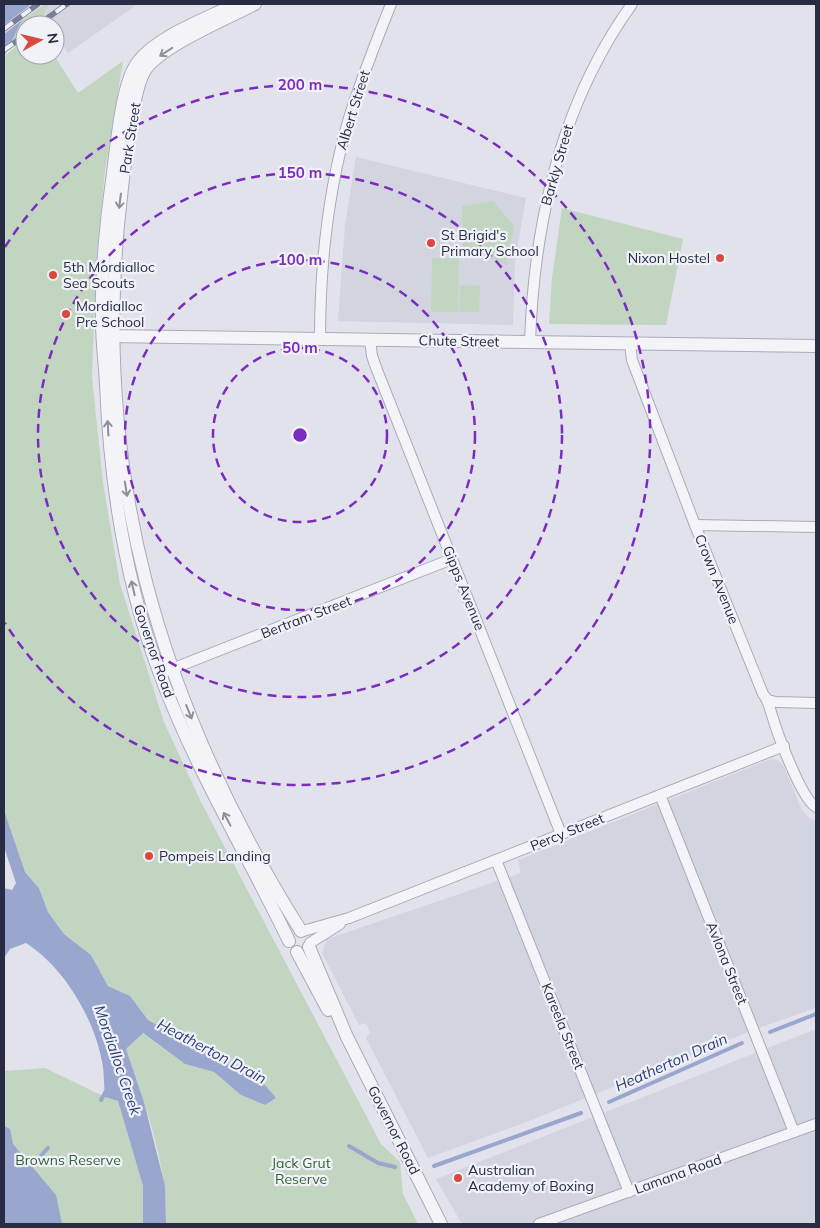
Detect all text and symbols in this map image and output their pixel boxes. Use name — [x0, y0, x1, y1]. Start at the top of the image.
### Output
north arrow — [15, 15, 65, 65]
text: N — [43, 32, 63, 45]
one-way arrow — [160, 47, 174, 57]
street label: Albert Street — [332, 68, 374, 152]
text: 200 m — [278, 75, 322, 94]
street label: Park Street — [115, 101, 145, 175]
street label: Barkly Street — [537, 122, 577, 208]
text: 150 m — [278, 163, 322, 182]
one-way arrow — [115, 193, 125, 209]
place label: St Brigid's Primary School — [441, 226, 539, 260]
marker: St Brigid's Primary School — [425, 237, 437, 249]
place label: Nixon Hostel — [628, 249, 710, 267]
text: 100 m — [278, 250, 322, 269]
marker: Nixon Hostel — [714, 252, 726, 264]
place label: 5th Mordialloc Sea Scouts — [63, 258, 155, 292]
marker: 5th Mordialloc Sea Scouts — [47, 269, 59, 281]
place label: Mordialloc Pre School — [76, 297, 144, 331]
marker: Mordialloc Pre School — [60, 308, 72, 320]
street label: Chute Street — [419, 331, 500, 351]
text: 50 m — [282, 338, 318, 357]
one-way arrow — [103, 420, 112, 436]
centre of rings — [291, 426, 309, 444]
one-way arrow — [121, 481, 131, 497]
street label: Crown Avenue — [691, 531, 743, 627]
street label: Gipps Avenue — [439, 543, 489, 633]
one-way arrow — [128, 581, 138, 597]
street label: Bertram Street — [258, 591, 354, 643]
street label: Governor Road — [130, 602, 178, 700]
one-way arrow — [184, 704, 194, 719]
street label: Percy Street — [527, 809, 607, 855]
one-way arrow — [222, 812, 231, 827]
place label: Pompeis Landing — [159, 847, 271, 865]
marker: Pompeis Landing — [143, 850, 155, 862]
street label: Avlona Street — [702, 919, 752, 1007]
street label: Kareela Street — [537, 980, 589, 1072]
water label: Mordialloc Creek — [90, 1003, 146, 1119]
water label: Heatherton Drain — [154, 1014, 270, 1088]
water label: Heatherton Drain — [612, 1029, 730, 1095]
street label: Governor Road — [364, 1083, 424, 1177]
street label: Lamana Road — [632, 1150, 724, 1198]
park label: Browns Reserve — [15, 1151, 121, 1169]
park label: Jack Grut Reserve — [271, 1154, 331, 1188]
place label: Australian Academy of Boxing — [468, 1161, 594, 1195]
marker: Australian Academy of Boxing — [452, 1172, 464, 1184]

